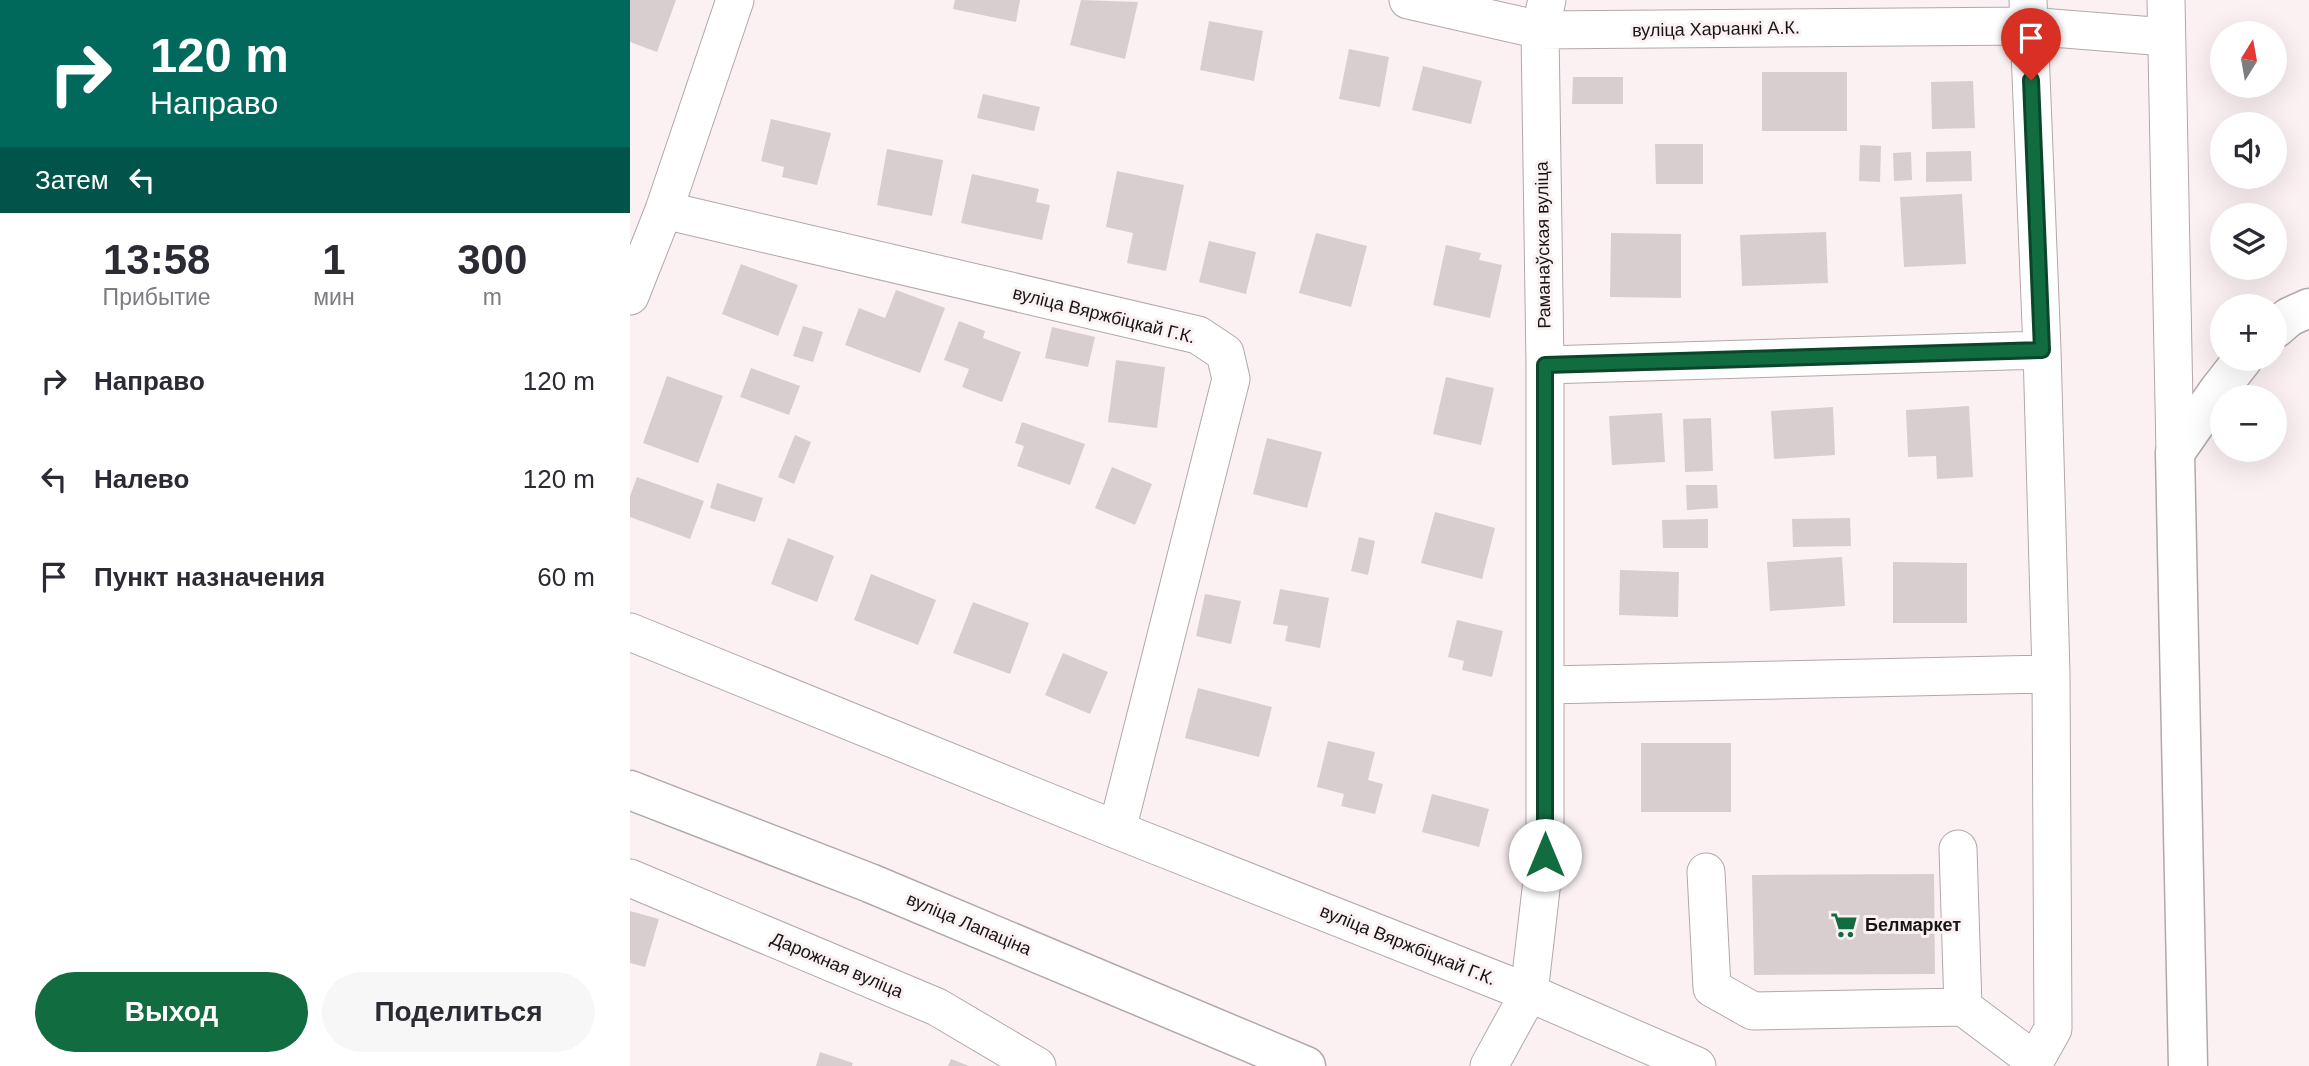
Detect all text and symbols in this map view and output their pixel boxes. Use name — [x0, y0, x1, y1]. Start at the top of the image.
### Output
pin — [2001, 8, 2061, 80]
street label: вуліца Харчанкі А.К. — [1632, 18, 1800, 40]
icon: arrive — [2012, 19, 2050, 57]
north arrow — [2210, 21, 2287, 98]
map controls — [2210, 21, 2287, 462]
icon: right — [35, 28, 126, 119]
text: 120 m — [150, 28, 289, 82]
text: Направо — [150, 85, 278, 121]
button: sound — [2210, 112, 2287, 189]
street label: Раманаўская вуліца — [1532, 160, 1554, 329]
icon: left — [123, 161, 161, 199]
text: Затем — [35, 165, 109, 195]
button: layers — [2210, 203, 2287, 280]
text: 13:58 — [103, 236, 210, 283]
text: 1 — [322, 236, 346, 283]
text: 300 — [457, 236, 527, 283]
street label: вуліца Вяржбіцкай Г.К. — [1011, 283, 1197, 347]
text: Прибытие — [103, 284, 211, 310]
text: мин — [313, 284, 355, 310]
text: m — [483, 284, 502, 310]
button: + — [2210, 294, 2287, 371]
icon: right — [35, 362, 73, 400]
text: Направо — [94, 366, 205, 396]
text: 120 m — [523, 366, 595, 396]
button: − — [2210, 385, 2287, 462]
icon: left — [35, 460, 73, 498]
text: Налево — [94, 464, 189, 494]
text: 120 m — [523, 464, 595, 494]
icon: arrive — [35, 558, 73, 596]
text: Пункт назначения — [94, 562, 325, 592]
text: 60 m — [537, 562, 595, 592]
position arrow — [1508, 818, 1582, 892]
street label: вуліца Лапаціна — [904, 889, 1035, 960]
street label: вуліца Вяржбіцкай Г.К. — [1317, 901, 1499, 989]
supermarket icon: Белмаркет — [1829, 910, 1859, 940]
place label: Белмаркет — [1865, 915, 1961, 935]
street label: Дарожная вуліца — [768, 928, 907, 1002]
button: Выход — [35, 972, 308, 1052]
button: Поделиться — [322, 972, 595, 1052]

